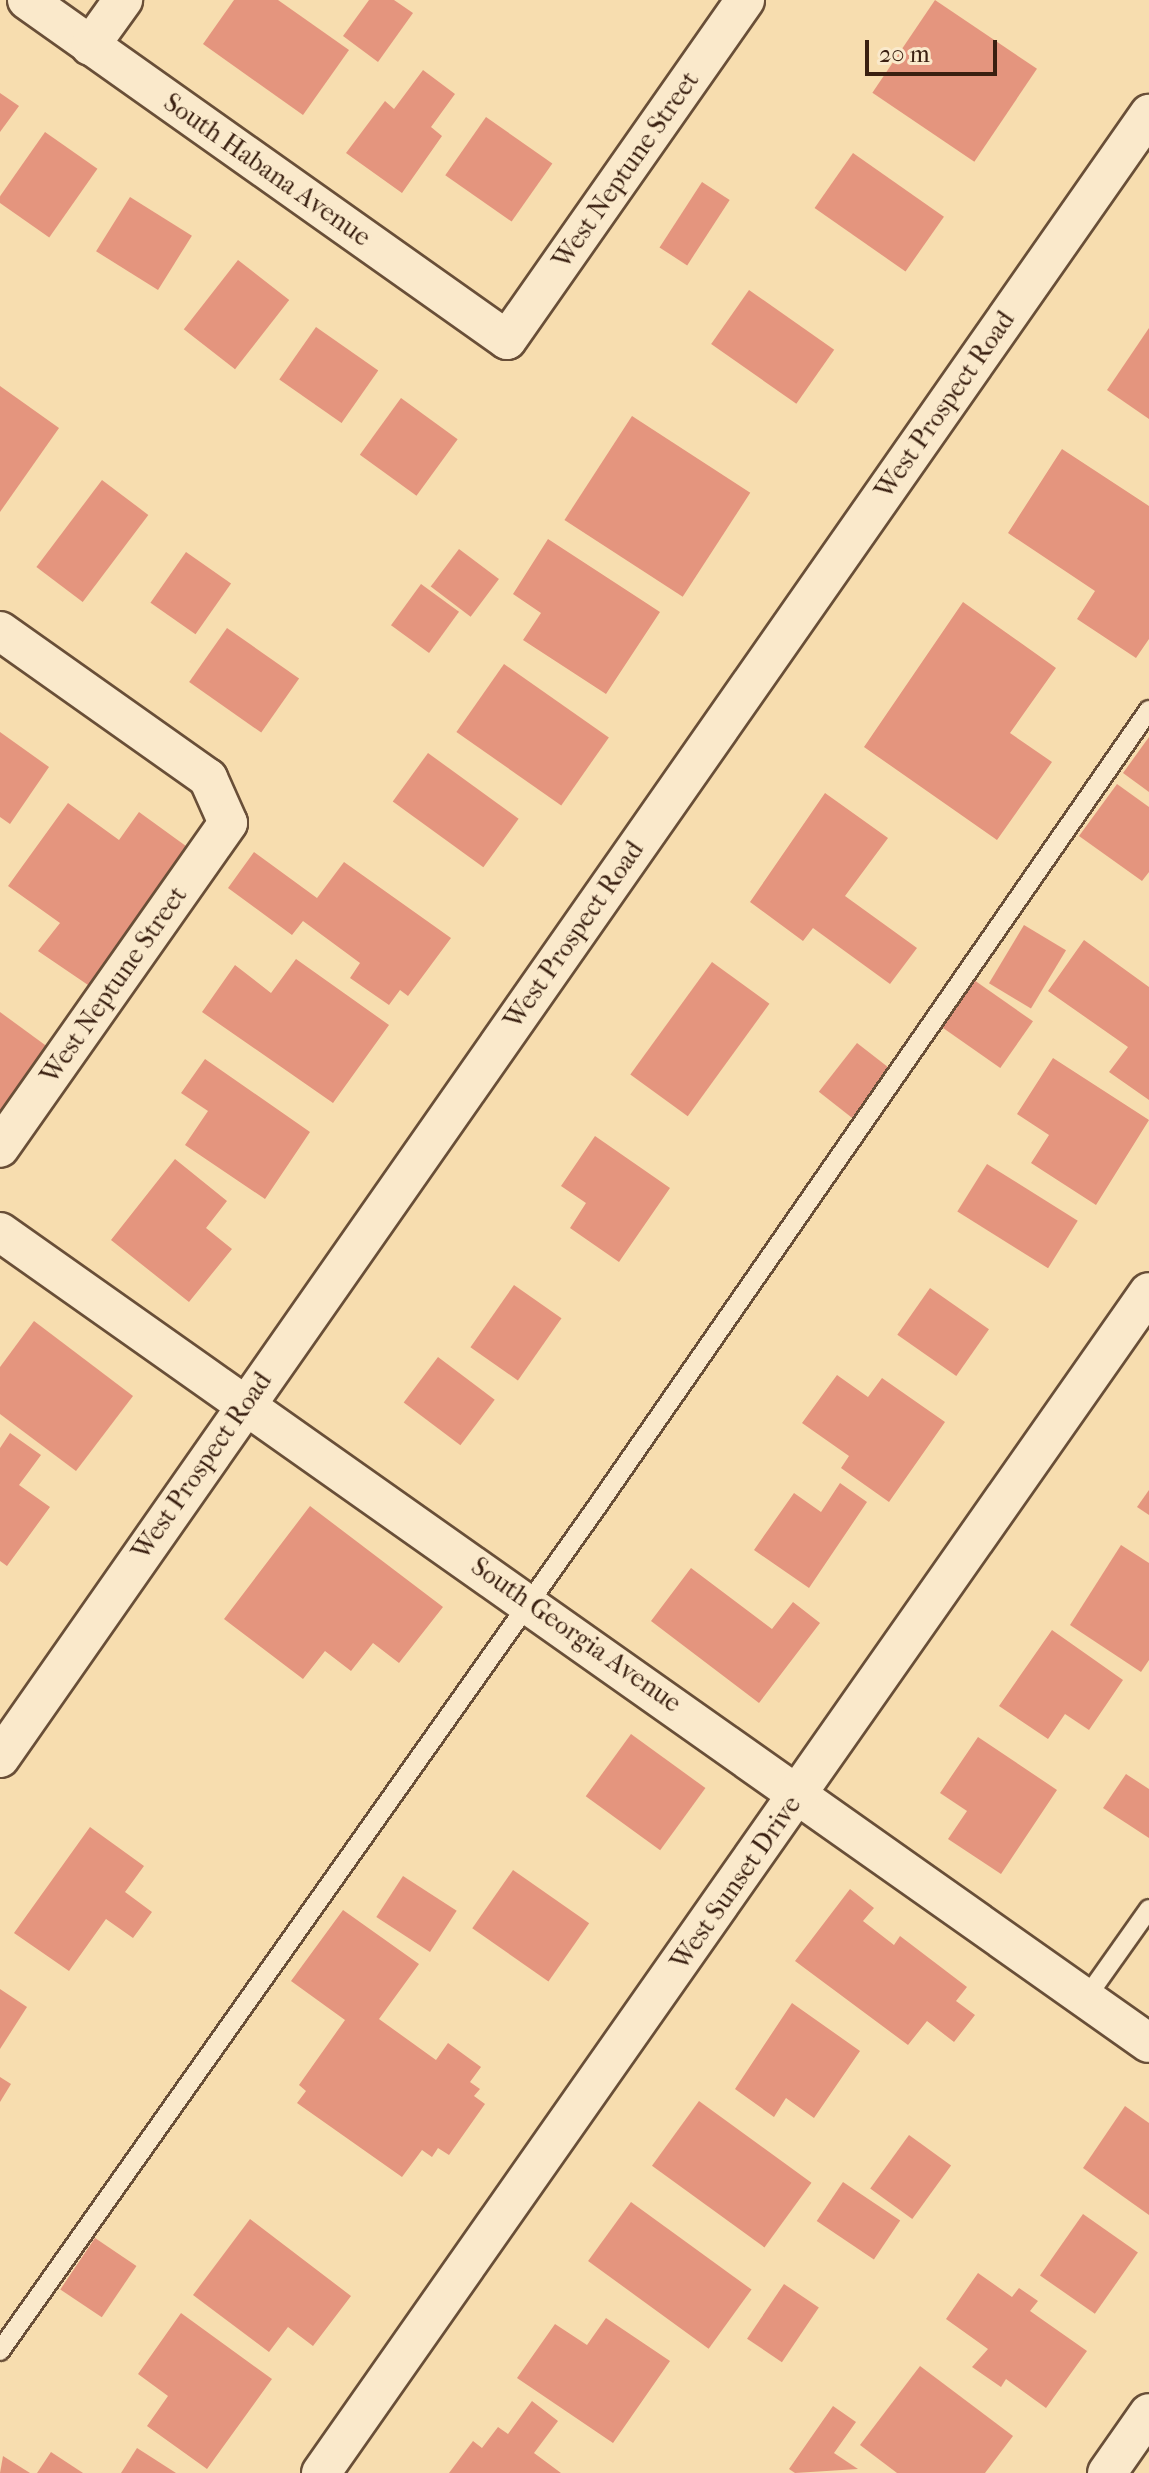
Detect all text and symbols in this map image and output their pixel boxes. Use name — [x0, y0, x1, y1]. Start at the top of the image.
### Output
scale bar — [869, 24, 1001, 74]
text: 20 m — [879, 40, 930, 68]
street label: West Neptune Street — [546, 65, 706, 275]
street label: South Habana Avenue — [158, 87, 376, 253]
street label: West Prospect Road — [869, 305, 1021, 505]
street label: West Prospect Road — [498, 835, 650, 1035]
street label: West Neptune Street — [34, 880, 194, 1090]
street label: West Prospect Road — [126, 1366, 278, 1566]
street label: South Georgia Avenue — [465, 1551, 687, 1719]
street label: West Sunset Drive — [664, 1790, 808, 1976]

